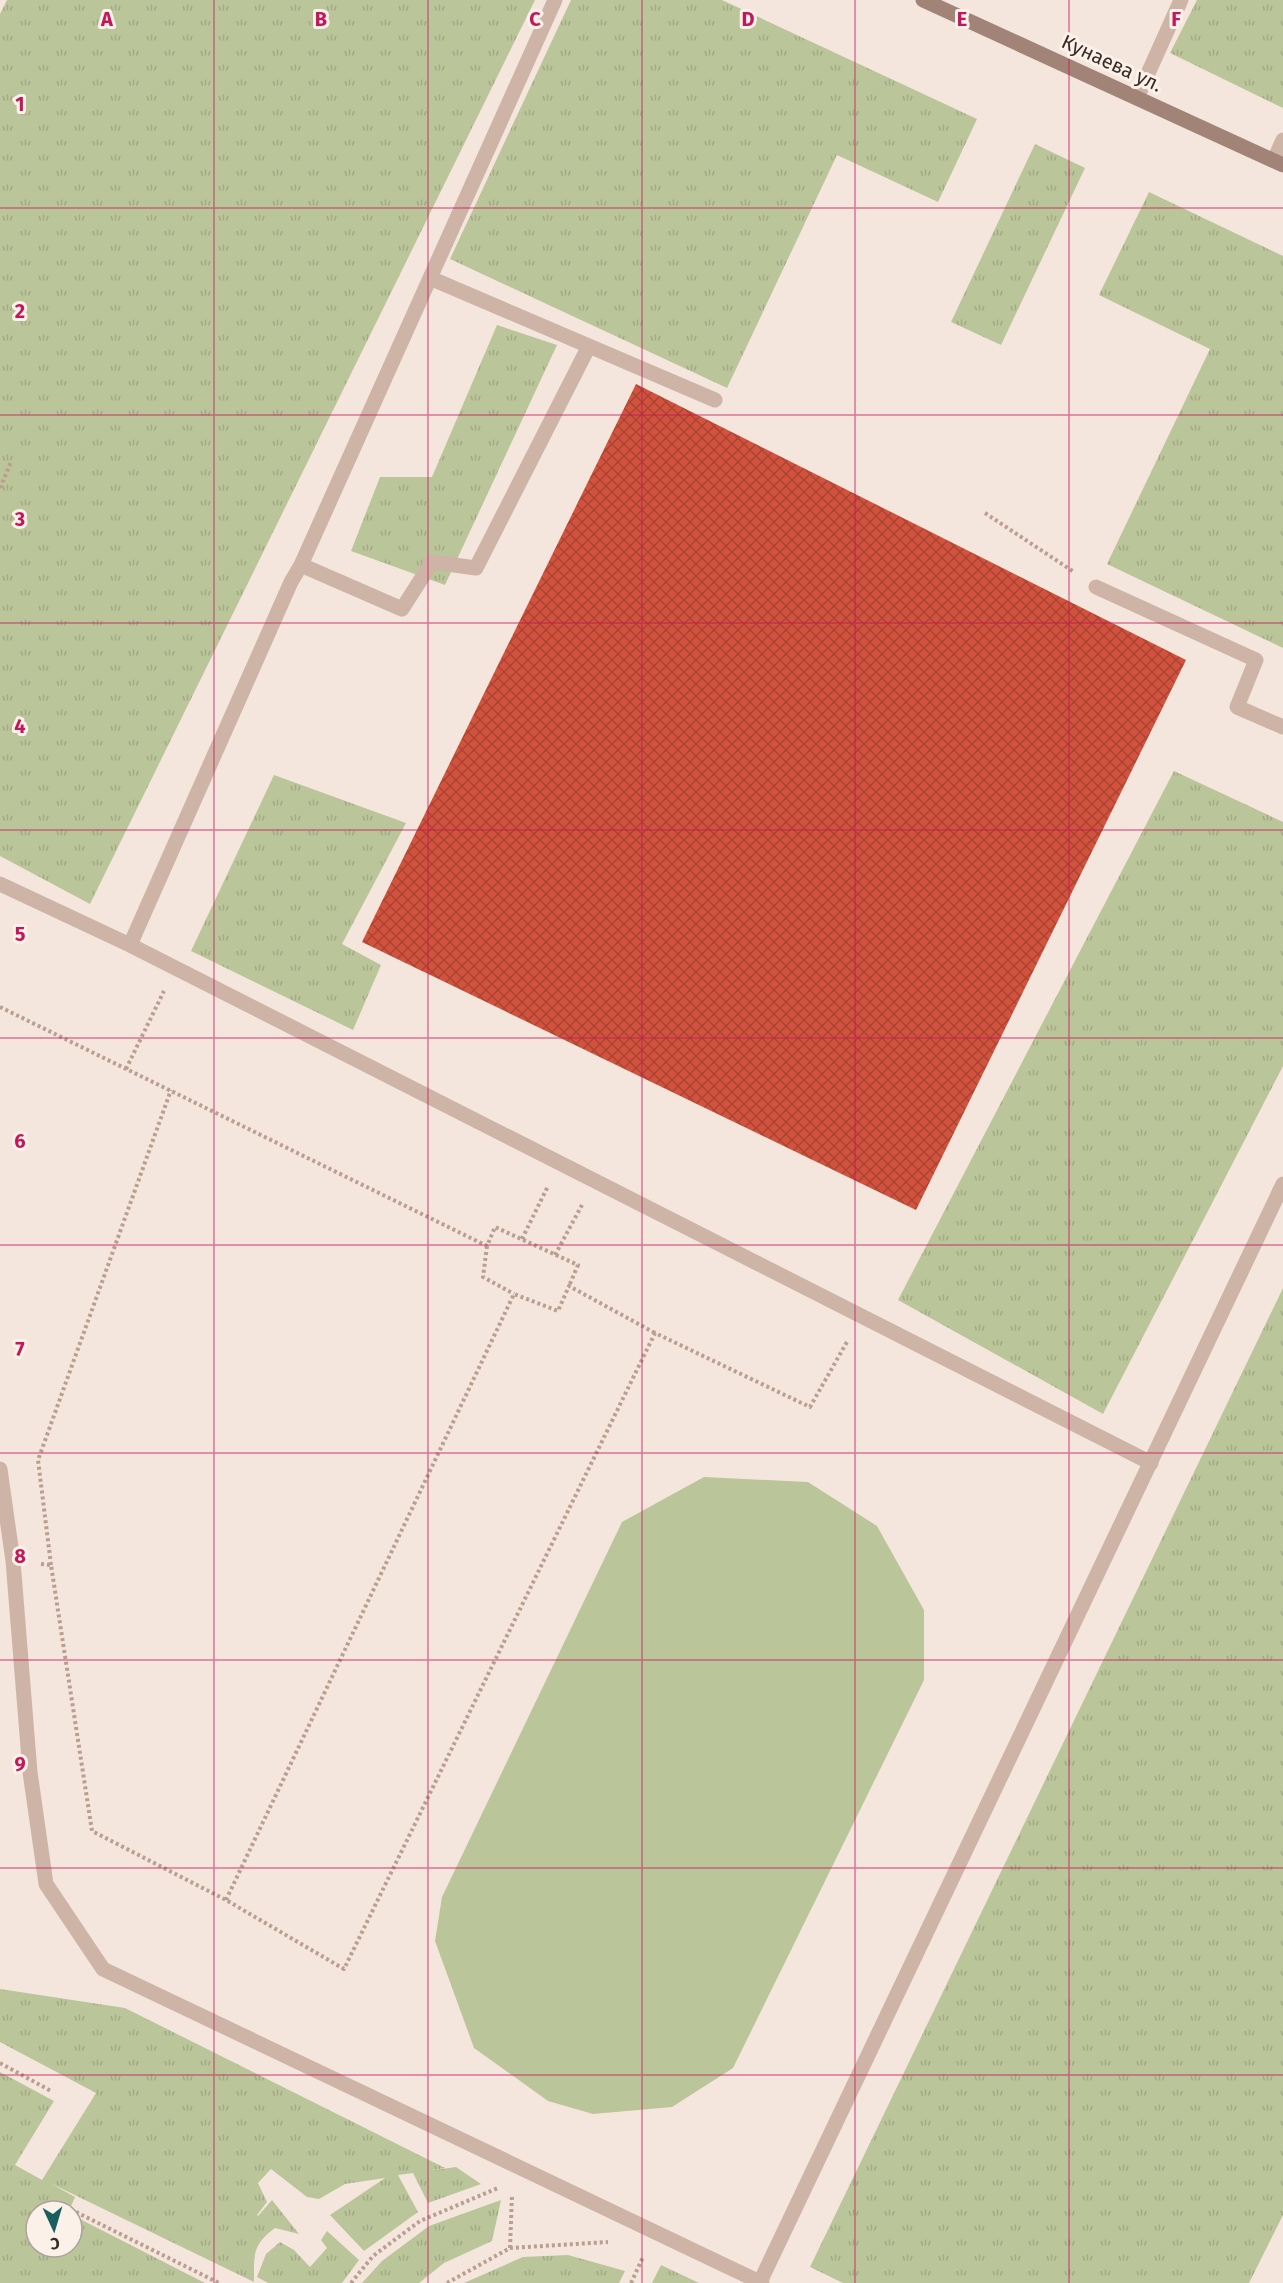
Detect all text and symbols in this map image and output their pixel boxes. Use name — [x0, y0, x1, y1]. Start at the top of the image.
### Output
text: A — [100, 7, 114, 31]
text: B — [315, 7, 327, 31]
text: C — [529, 7, 541, 31]
text: D — [741, 7, 755, 31]
text: E — [957, 7, 967, 31]
text: F — [1171, 7, 1181, 31]
street label: Кунаева ул. — [1058, 29, 1166, 97]
text: 1 — [15, 92, 25, 116]
text: 2 — [15, 299, 25, 323]
text: 3 — [14, 507, 25, 531]
text: 4 — [14, 714, 26, 738]
text: 5 — [15, 922, 26, 946]
text: 6 — [14, 1129, 26, 1153]
text: 7 — [15, 1337, 25, 1361]
text: 8 — [14, 1544, 26, 1568]
text: 9 — [14, 1752, 26, 1776]
north arrow — [24, 2199, 84, 2259]
text: С — [49, 2234, 60, 2253]

